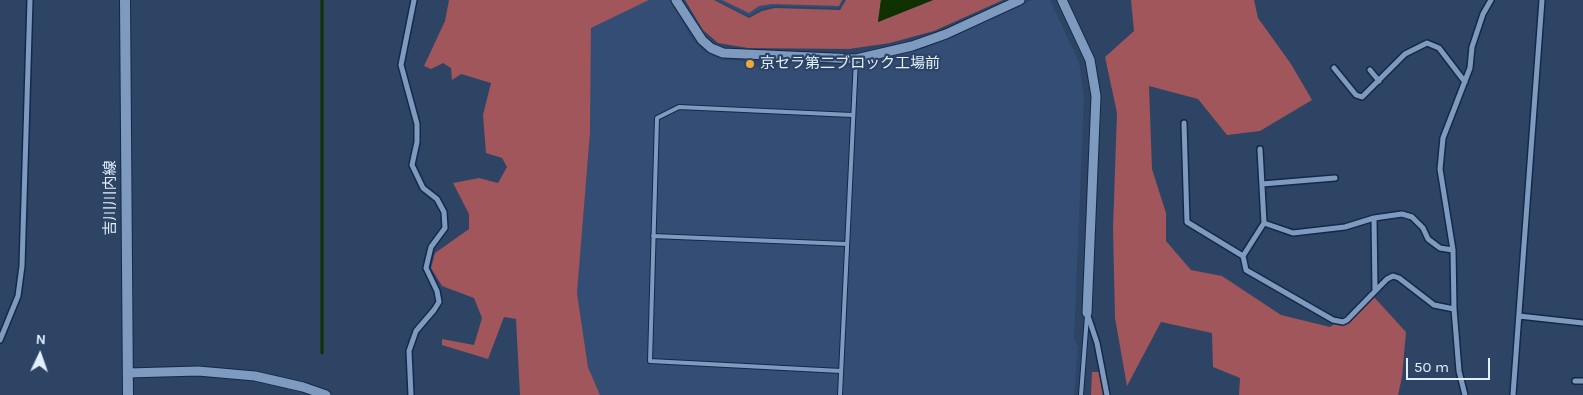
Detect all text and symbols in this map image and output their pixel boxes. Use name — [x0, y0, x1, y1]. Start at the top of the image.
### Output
place label: 京セラ第二ブロック工場前 — [760, 55, 940, 73]
marker: 京セラ第二ブロック工場前 — [744, 58, 756, 70]
street label: 吉川川内線 — [102, 161, 120, 235]
north arrow — [15, 330, 65, 380]
text: N — [35, 331, 46, 348]
scale bar — [1408, 348, 1492, 380]
text: 50 m — [1414, 358, 1449, 376]

